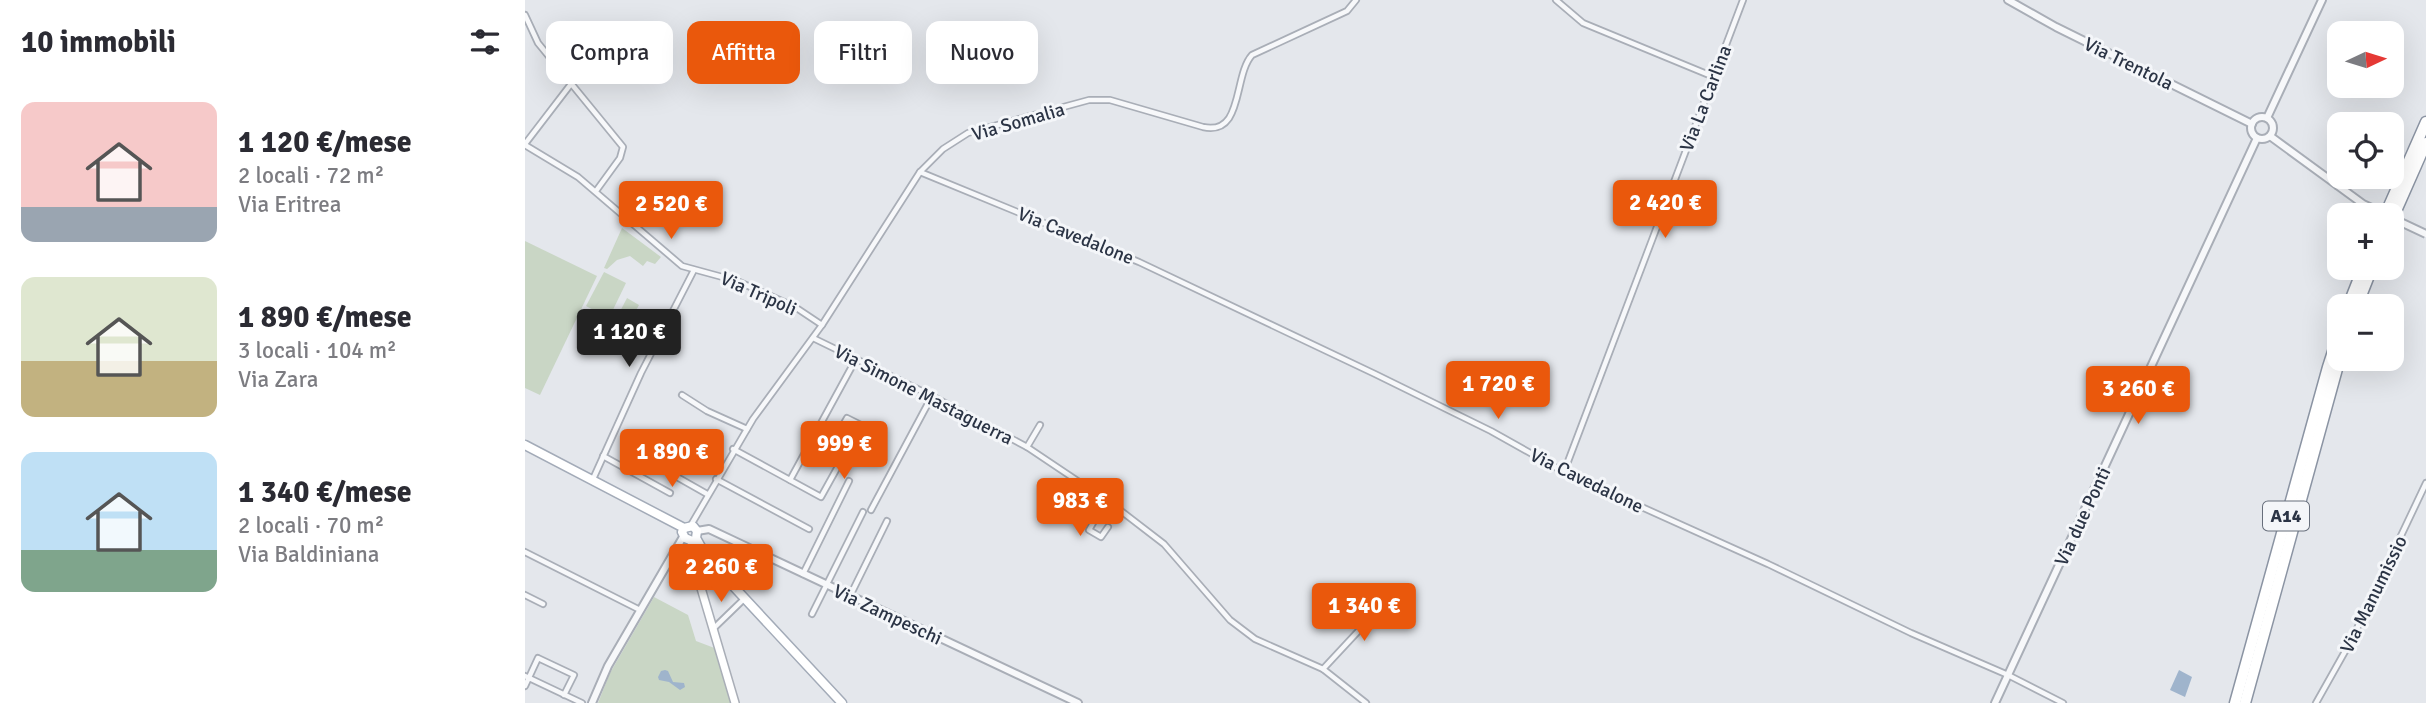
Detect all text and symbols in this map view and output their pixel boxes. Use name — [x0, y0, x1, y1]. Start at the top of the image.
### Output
chip: Compra — [546, 21, 673, 84]
chip: Affitta — [687, 21, 800, 84]
chip: Filtri — [814, 21, 912, 84]
chip: Nuovo — [926, 21, 1038, 84]
north arrow — [2327, 21, 2405, 98]
map controls — [2327, 21, 2404, 371]
icon: filters — [466, 23, 504, 61]
text: 10 immobili — [21, 24, 176, 61]
street label: Via Trentola — [2080, 32, 2177, 96]
street label: Via La Carlina — [1675, 42, 1737, 155]
street label: Via Somalia — [969, 97, 1067, 147]
button: locate — [2327, 112, 2404, 189]
text: 1 120 €/mese — [238, 124, 412, 161]
icon: home — [77, 130, 161, 214]
text: 2 locali · 72 m² — [238, 161, 384, 190]
pin: 2 420 € — [1600, 180, 1730, 240]
pin: 2 520 € — [606, 182, 736, 241]
text: 2 420 € — [1629, 188, 1701, 217]
text: 2 520 € — [635, 189, 707, 218]
text: Via Eritrea — [238, 190, 341, 219]
street label: Via Cavedalone — [1014, 202, 1137, 270]
button: + — [2327, 203, 2404, 280]
street label: Via Tripoli — [717, 266, 801, 321]
button: − — [2327, 294, 2404, 371]
text: 1 890 €/mese — [238, 299, 412, 336]
icon: home — [77, 305, 161, 389]
pin: 1 120 € — [564, 310, 694, 369]
text: 1 120 € — [593, 317, 665, 346]
text: 3 locali · 104 m² — [238, 336, 397, 365]
street label: Via Simone Mastaguerra — [830, 339, 1017, 450]
pin: 1 720 € — [1433, 362, 1563, 421]
text: Via Zara — [238, 365, 318, 394]
pin: 3 260 € — [2073, 366, 2203, 426]
text: 1 720 € — [1462, 369, 1534, 398]
text: 3 260 € — [2102, 374, 2174, 403]
pin: 999 € — [795, 421, 893, 481]
text: 999 € — [817, 429, 871, 458]
pin: 1 890 € — [607, 430, 737, 489]
text: 1 890 € — [636, 437, 708, 466]
street label: Via Cavedalone — [1526, 443, 1647, 519]
street label: Via due Ponti — [2050, 463, 2116, 570]
text: 1 340 €/mese — [238, 474, 412, 511]
pin: 983 € — [1031, 478, 1129, 538]
icon: home — [77, 480, 161, 564]
text: 983 € — [1053, 486, 1107, 515]
road number: A14 — [2263, 502, 2309, 530]
text: 2 locali · 70 m² — [238, 511, 384, 540]
street label: Via Manumissio — [2335, 532, 2413, 657]
text: Via Baldiniana — [238, 540, 379, 569]
pin: 2 260 € — [656, 544, 786, 604]
text: 2 260 € — [685, 552, 757, 581]
street label: Via Zampeschi — [829, 579, 946, 651]
pin: 1 340 € — [1299, 584, 1429, 643]
text: 1 340 € — [1328, 591, 1400, 620]

